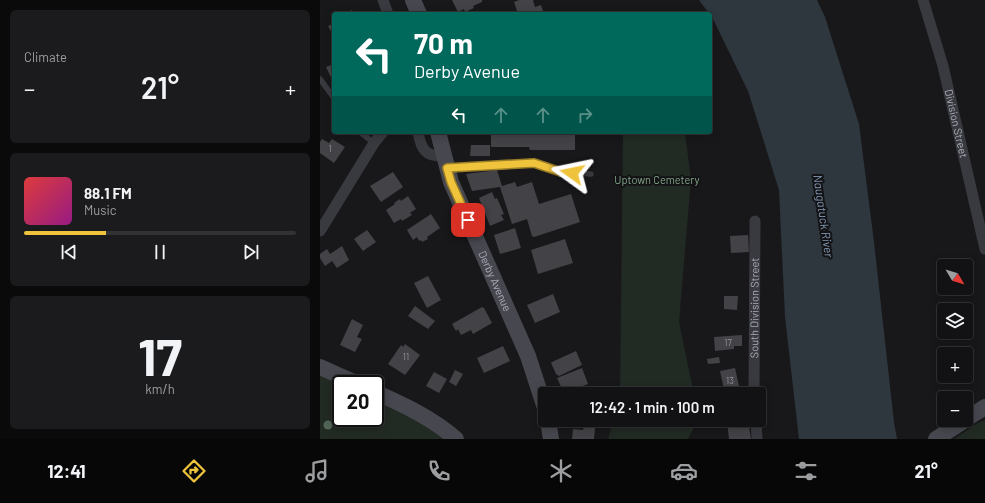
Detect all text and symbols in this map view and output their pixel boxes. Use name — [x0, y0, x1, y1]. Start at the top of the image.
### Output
text: 70 m — [414, 26, 473, 60]
icon: left — [348, 28, 400, 80]
text: Climate — [24, 49, 67, 65]
text: Derby Avenue — [414, 60, 520, 82]
text: 21° — [141, 69, 179, 105]
text: − — [24, 75, 35, 101]
text: + — [285, 75, 296, 101]
street label: Division Street — [943, 88, 971, 159]
icon: left — [448, 104, 470, 126]
icon: ahead — [490, 104, 512, 126]
icon: ahead — [532, 104, 554, 126]
icon: right — [574, 104, 596, 126]
house number: 1 — [328, 143, 332, 154]
position arrow — [551, 152, 593, 194]
park label: Uptown Cemetery — [614, 173, 700, 186]
water label: Naugatuck River — [811, 173, 837, 259]
text: 88.1 FM — [84, 184, 132, 202]
text: Music — [84, 202, 117, 218]
pin — [451, 203, 485, 237]
icon: arrive — [457, 209, 479, 231]
icon: previous — [58, 241, 80, 263]
icon: pause — [149, 241, 171, 263]
icon: next — [240, 241, 262, 263]
street label: Derby Avenue — [476, 249, 514, 313]
street label: South Division Street — [747, 258, 761, 358]
north arrow — [937, 259, 973, 295]
map controls — [937, 259, 973, 427]
button: layers — [937, 303, 973, 339]
text: 17 — [138, 324, 182, 386]
house number: 17 — [724, 337, 732, 348]
button: + — [937, 347, 973, 383]
house number: 11 — [403, 351, 409, 362]
speed limit sign: 20 — [332, 375, 384, 427]
house number: 13 — [726, 375, 734, 386]
text: km/h — [145, 381, 175, 397]
button: − — [937, 391, 973, 427]
text: 12:42 · 1 min · 100 m — [589, 398, 715, 416]
icon: directions — [180, 457, 208, 485]
icon: music — [303, 457, 331, 485]
icon: phone — [425, 457, 453, 485]
icon: climate — [547, 457, 575, 485]
icon: car — [670, 457, 698, 485]
icon: filters — [792, 457, 820, 485]
text: 12:41 — [47, 460, 86, 482]
text: 21° — [915, 460, 938, 482]

